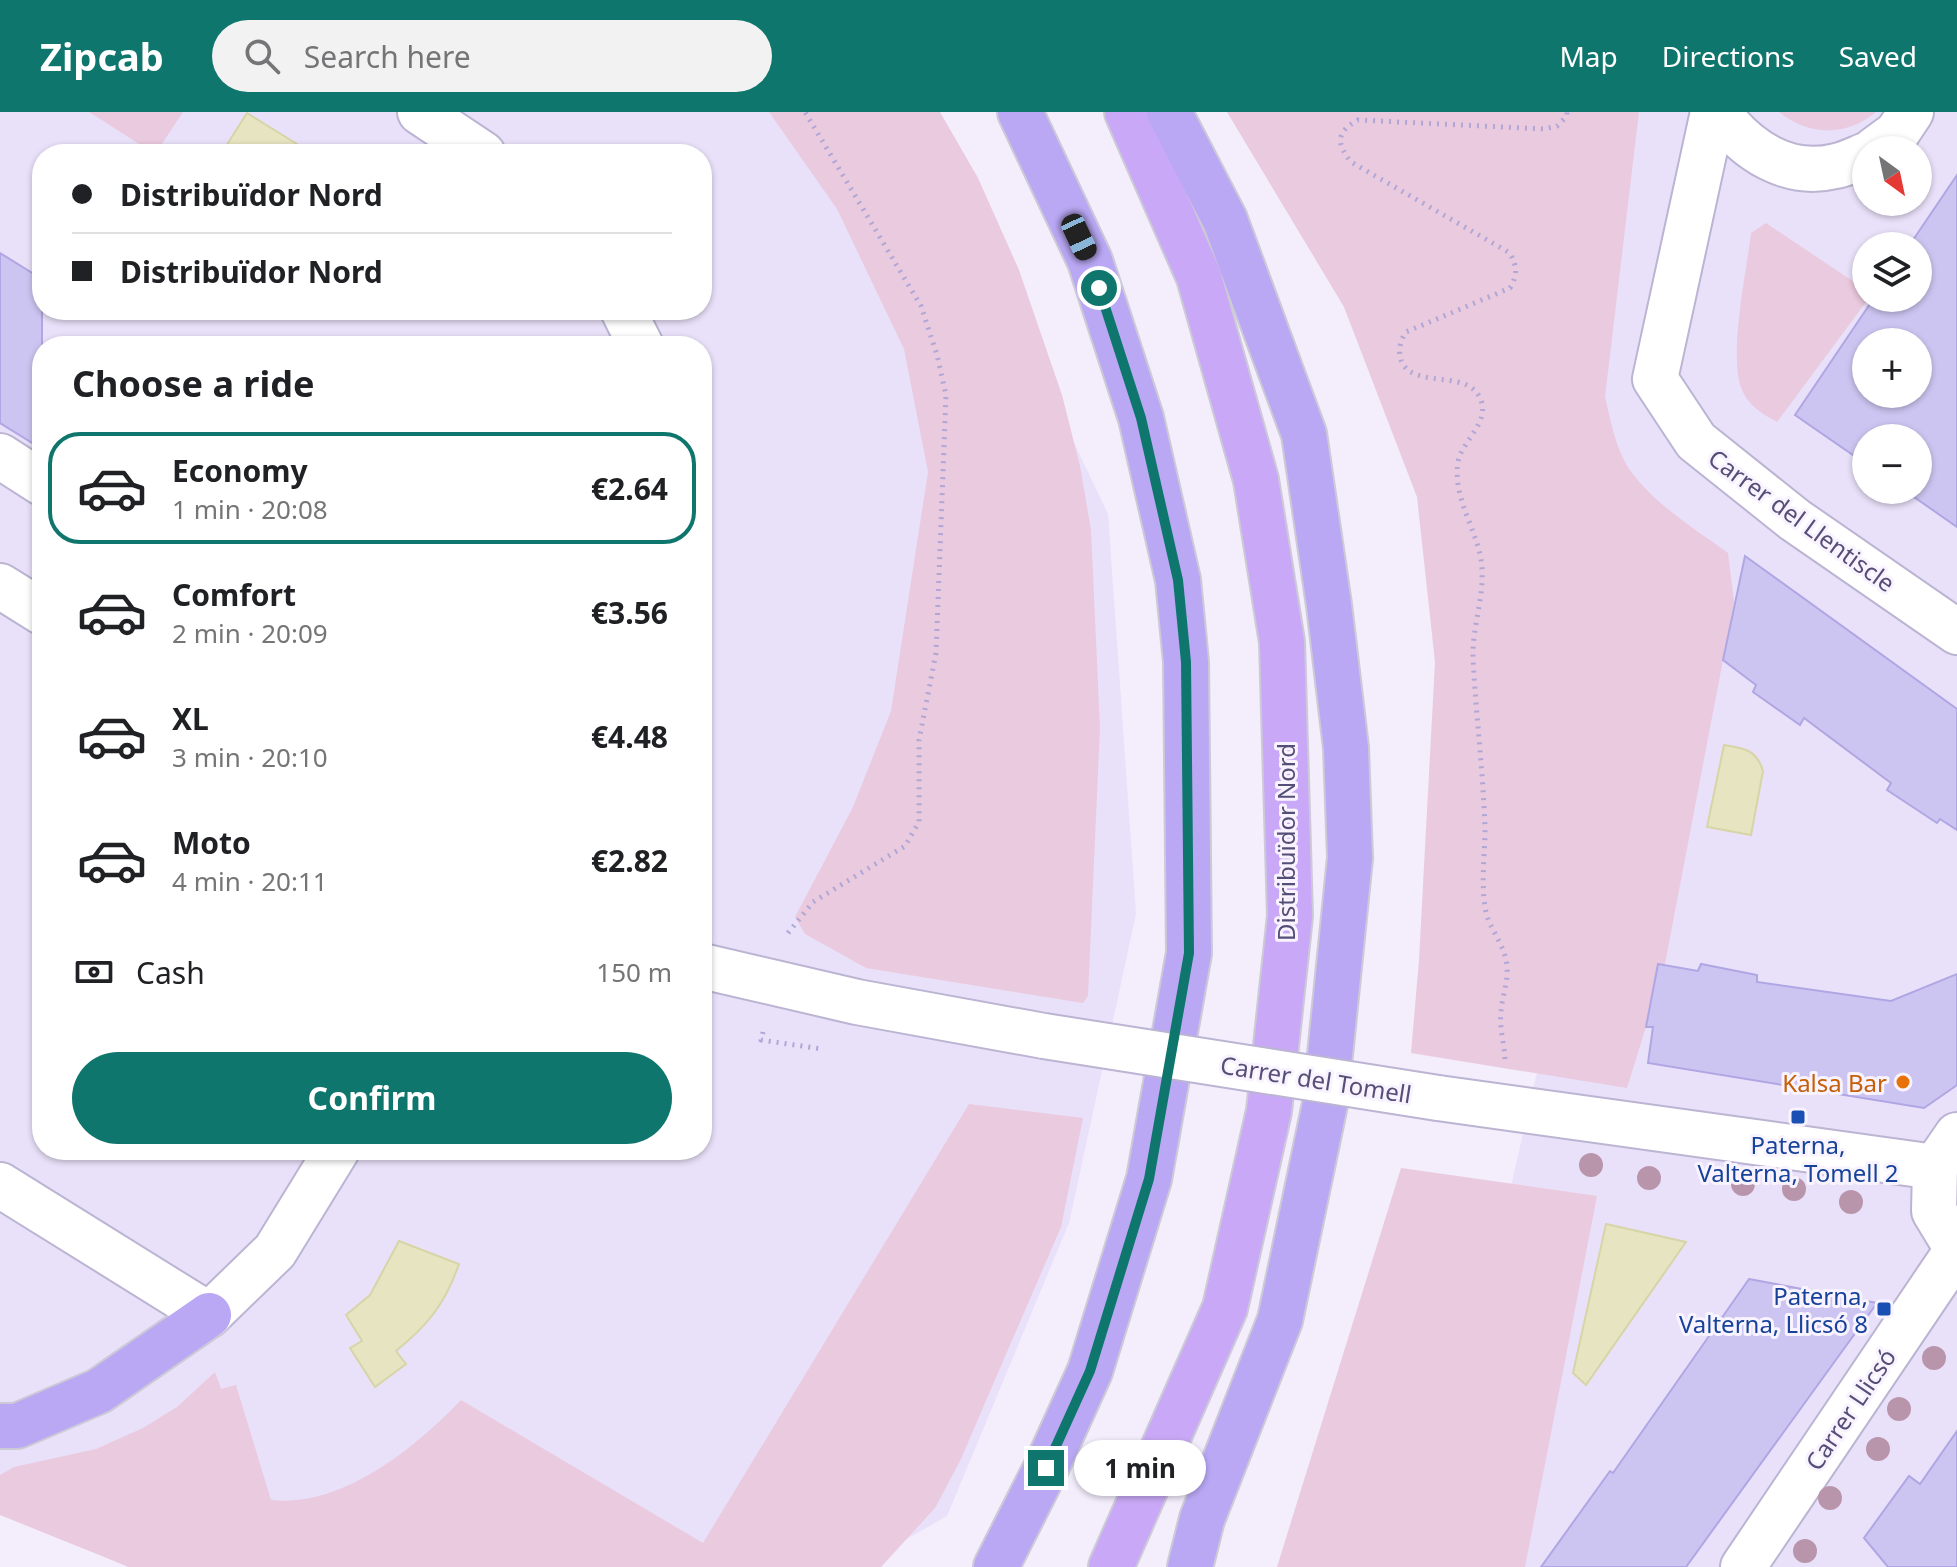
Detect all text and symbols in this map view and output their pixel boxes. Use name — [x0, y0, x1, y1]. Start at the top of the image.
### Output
search box — [212, 20, 772, 92]
text: Zipcab — [40, 30, 164, 82]
icon: search — [240, 34, 284, 78]
text: Search here — [304, 36, 471, 77]
text: Map — [1559, 37, 1618, 75]
text: Directions — [1662, 37, 1795, 75]
text: Saved — [1839, 37, 1917, 75]
north arrow — [1852, 136, 1932, 216]
map controls — [1852, 136, 1932, 504]
text: Distribuïdor Nord — [120, 174, 383, 215]
car — [1058, 210, 1100, 264]
button: layers — [1852, 232, 1932, 312]
text: Distribuïdor Nord — [120, 251, 383, 292]
route start — [1081, 270, 1117, 306]
button: + — [1852, 328, 1932, 408]
text: Choose a ride — [72, 359, 314, 408]
button: − — [1852, 424, 1932, 504]
street label: Carrer del Llentiscle — [1702, 441, 1902, 599]
text: Economy — [172, 450, 308, 491]
icon: car — [76, 452, 148, 524]
text: €2.64 — [591, 468, 668, 509]
text: 1 min · 20:08 — [172, 491, 328, 527]
text: Comfort — [172, 574, 296, 615]
icon: car — [76, 576, 148, 648]
text: €3.56 — [591, 592, 668, 633]
text: 2 min · 20:09 — [172, 615, 328, 651]
text: XL — [172, 698, 209, 739]
icon: car — [76, 700, 148, 772]
text: €4.48 — [591, 716, 668, 757]
text: 3 min · 20:10 — [172, 739, 328, 775]
street label: Distribuïdor Nord — [1269, 743, 1302, 941]
text: Moto — [172, 822, 251, 863]
icon: car — [76, 824, 148, 896]
text: €2.82 — [591, 840, 668, 881]
text: 4 min · 20:11 — [172, 863, 328, 899]
icon: cash — [72, 950, 116, 994]
text: Cash — [136, 952, 205, 993]
text: 150 m — [596, 954, 672, 990]
street label: Carrer del Tomell — [1218, 1048, 1414, 1110]
button: Confirm — [72, 1052, 672, 1144]
place label: Kalsa Bar — [1782, 1066, 1887, 1099]
marker: Kalsa Bar — [1894, 1073, 1912, 1091]
marker: Paterna, Valterna, Tomell 2 — [1789, 1108, 1807, 1126]
place label: Paterna, Valterna, Tomell 2 — [1697, 1128, 1899, 1189]
place label: Paterna, Valterna, Llicsó 8 — [1679, 1279, 1868, 1340]
marker: Paterna, Valterna, Llicsó 8 — [1875, 1300, 1893, 1318]
street label: Carrer Llicsó — [1797, 1342, 1903, 1476]
callout: 1 min — [1074, 1440, 1206, 1496]
route end — [1028, 1450, 1064, 1486]
text: 1 min — [1104, 1450, 1176, 1486]

